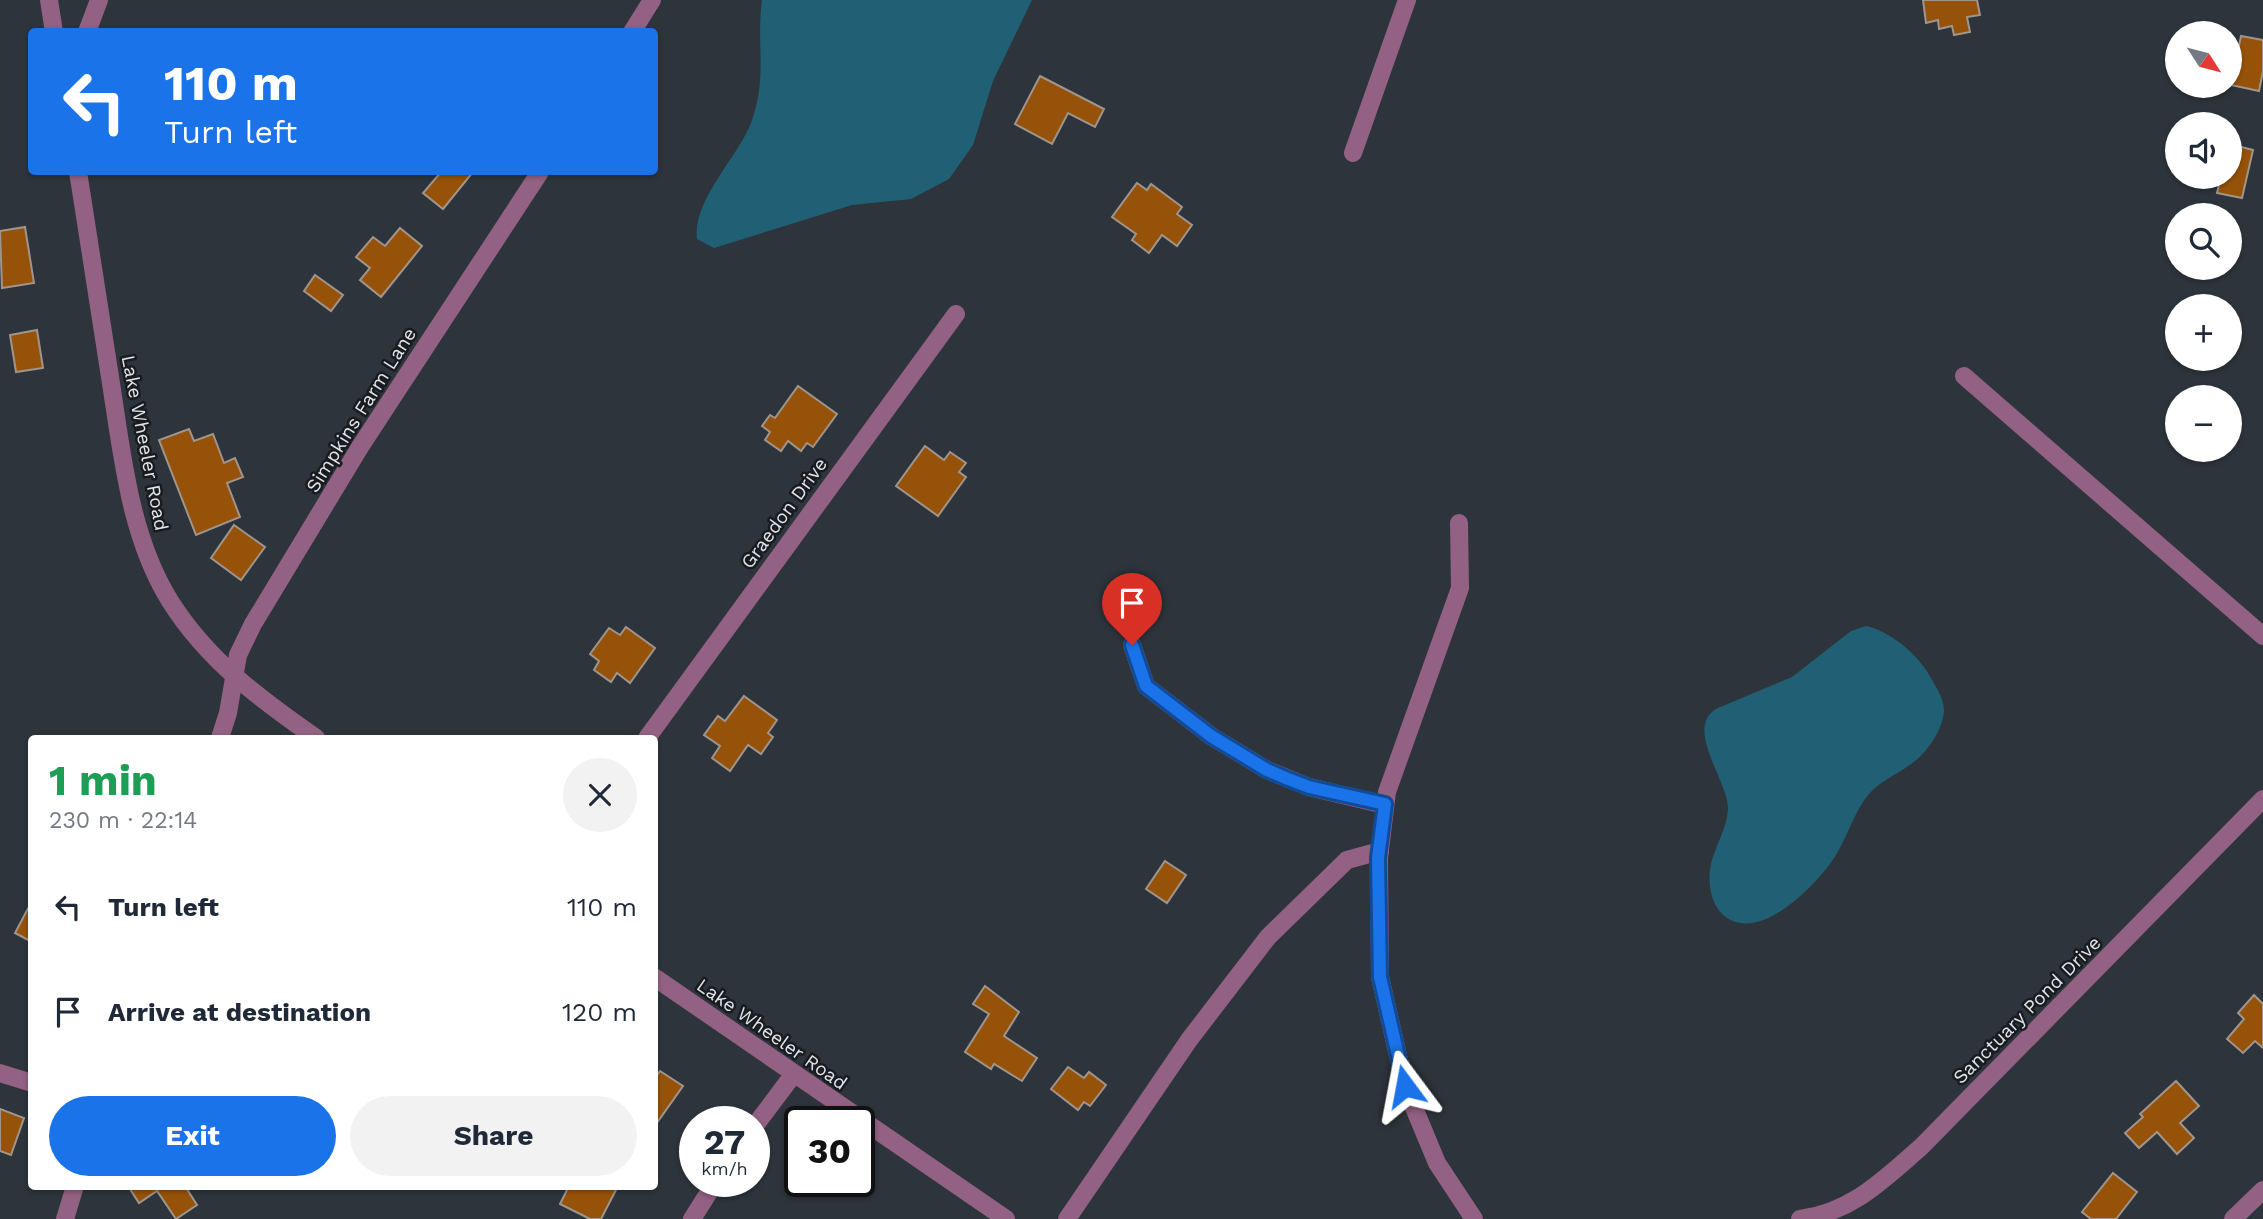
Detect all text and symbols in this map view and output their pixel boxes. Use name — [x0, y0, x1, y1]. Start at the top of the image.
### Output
north arrow — [2165, 21, 2242, 98]
map controls — [2165, 21, 2242, 462]
text: 110 m — [164, 54, 298, 112]
icon: left — [49, 56, 140, 147]
button: sound — [2165, 112, 2242, 189]
text: Turn left — [164, 113, 297, 151]
button: search — [2165, 203, 2242, 280]
button: + — [2165, 294, 2242, 371]
street label: Simpkins Farm Lane — [301, 323, 421, 497]
street label: Lake Wheeler Road — [117, 353, 173, 533]
button: − — [2165, 385, 2242, 462]
street label: Graedon Drive — [736, 453, 832, 573]
pin — [1102, 573, 1162, 645]
icon: arrive — [1113, 584, 1151, 622]
text: 1 min — [49, 756, 157, 805]
button: close — [563, 758, 637, 832]
text: 230 m · 22:14 — [49, 807, 197, 834]
icon: left — [49, 888, 87, 926]
text: Turn left — [108, 892, 219, 922]
text: 110 m — [567, 892, 637, 922]
street label: Sanctuary Pond Drive — [1948, 931, 2106, 1089]
street label: Lake Wheeler Road — [692, 973, 852, 1095]
icon: arrive — [49, 993, 87, 1031]
text: Arrive at destination — [108, 997, 371, 1027]
text: 120 m — [562, 997, 637, 1027]
position arrow — [1368, 1049, 1442, 1123]
button: Exit — [49, 1096, 336, 1176]
button: Share — [350, 1096, 637, 1176]
speed limit sign: 30 — [784, 1106, 875, 1197]
text: 27 — [704, 1121, 745, 1163]
text: km/h — [701, 1158, 748, 1179]

